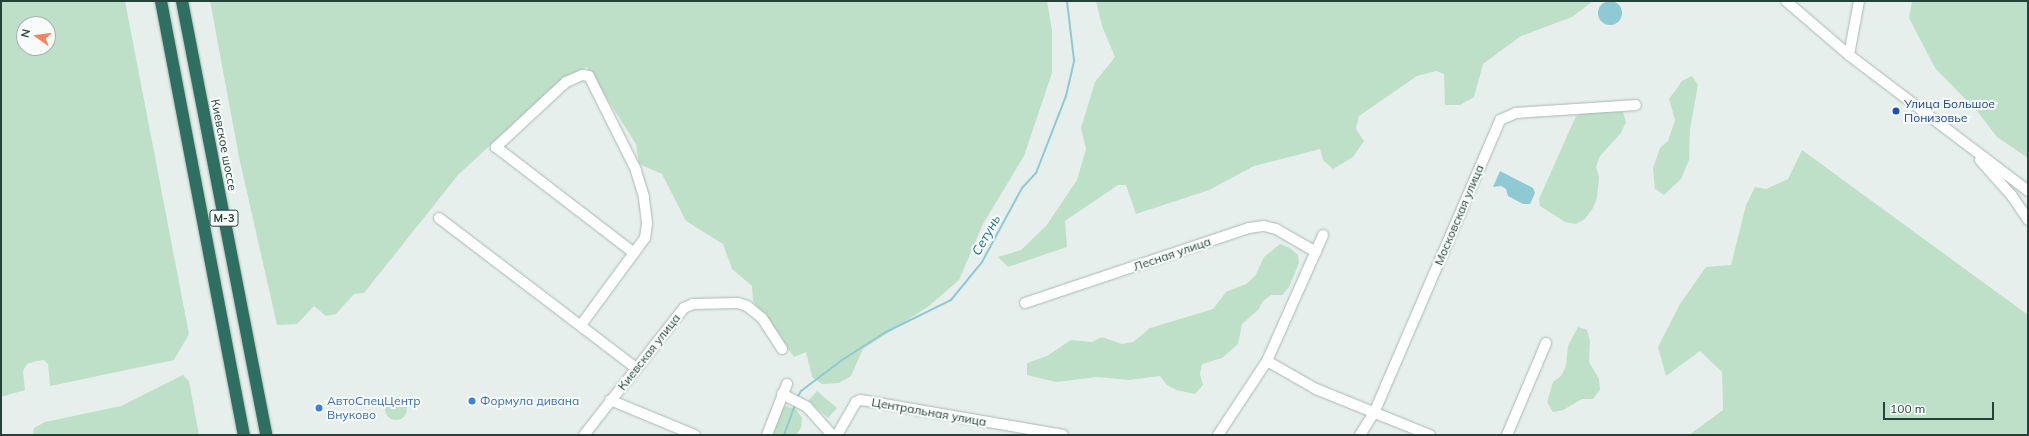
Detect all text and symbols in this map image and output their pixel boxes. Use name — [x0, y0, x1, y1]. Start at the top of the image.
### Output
north arrow — [16, 16, 56, 56]
text: N — [18, 28, 33, 39]
place label: Улица Большое Понизовье — [1904, 97, 1995, 125]
street label: Киевское шоссе — [208, 98, 240, 192]
marker: Улица Большое Понизовье — [1891, 106, 1901, 116]
street label: Московская улица — [1431, 162, 1487, 268]
road number: М-3 — [209, 209, 239, 227]
water label: Сетунь — [969, 212, 1003, 258]
street label: Лесная улица — [1131, 234, 1213, 274]
street label: Киевская улица — [615, 311, 683, 393]
place label: АвтоСпецЦентр Внуково — [327, 394, 421, 422]
place label: Формула дивана — [480, 394, 579, 408]
scale bar — [1885, 394, 1996, 420]
street label: Центральная улица — [870, 395, 988, 429]
marker: Формула дивана — [467, 396, 477, 406]
text: 100 m — [1890, 401, 1925, 416]
marker: АвтоСпецЦентр Внуково — [314, 403, 324, 413]

